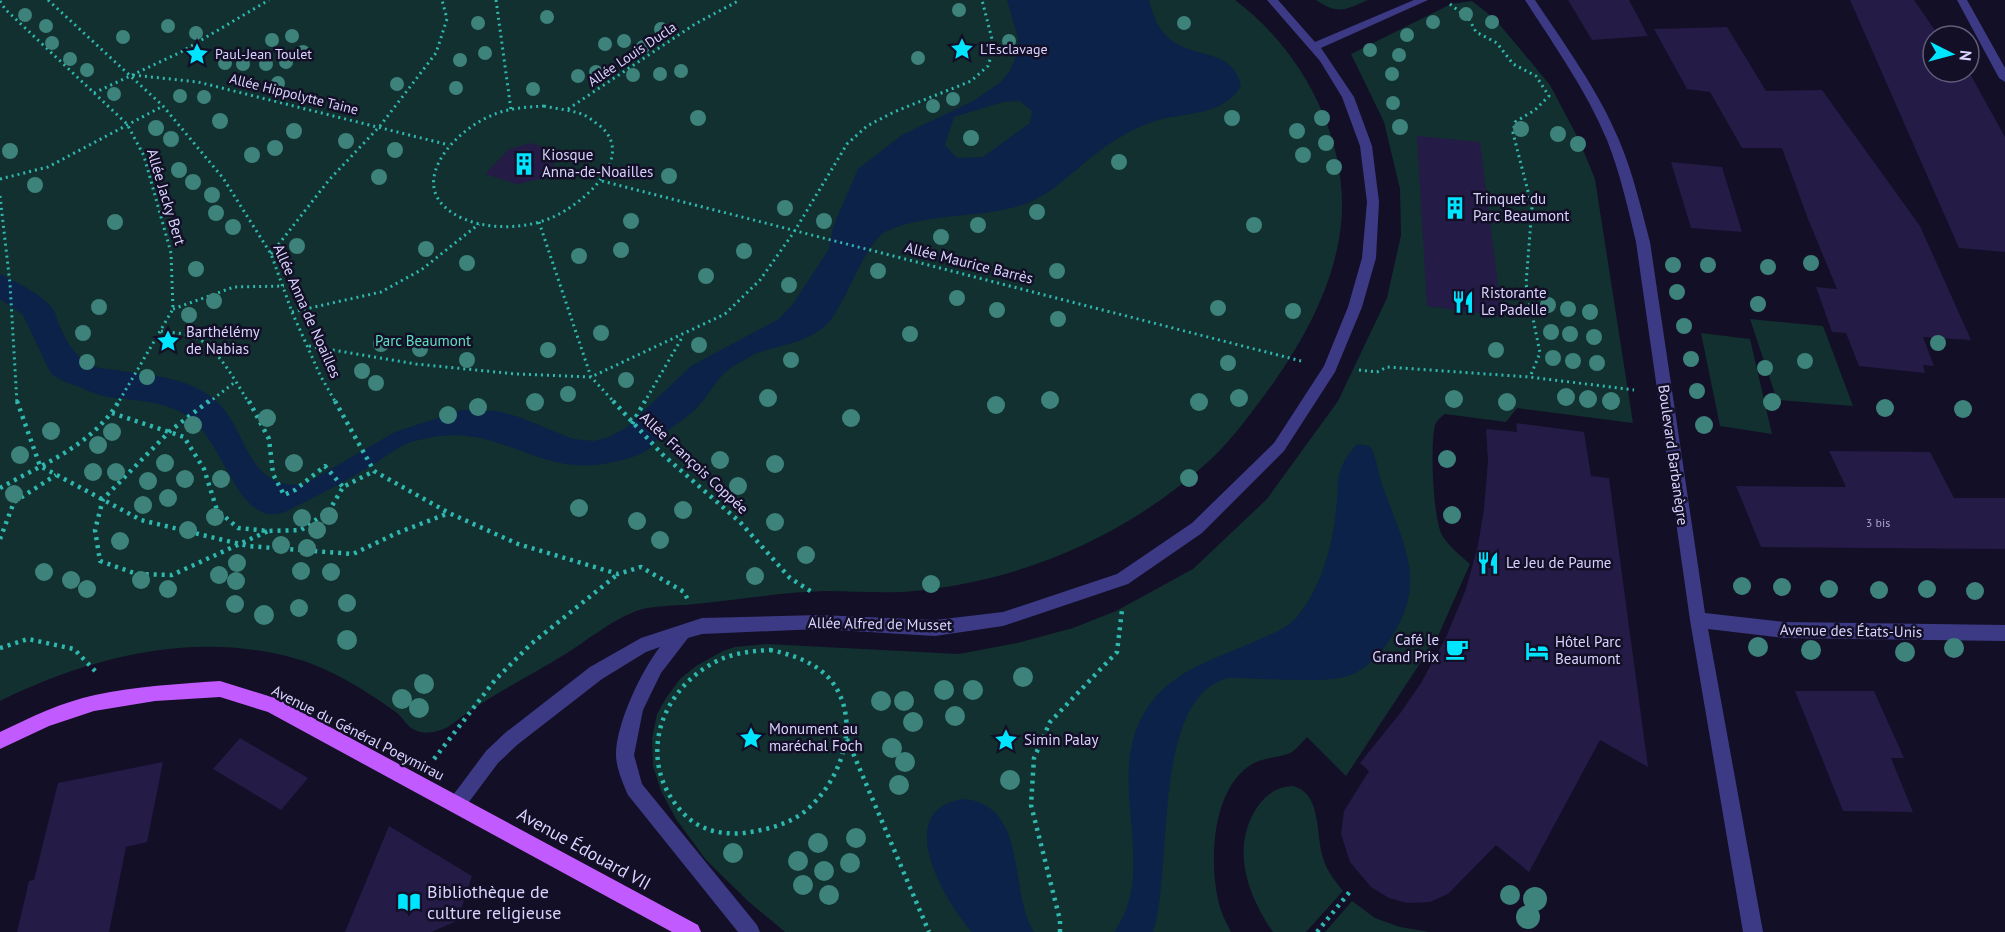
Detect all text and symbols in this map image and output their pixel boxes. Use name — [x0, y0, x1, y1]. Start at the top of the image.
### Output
street label: Allée Louis Ducla — [584, 18, 680, 90]
north arrow — [1921, 24, 1981, 84]
place icon: L'Esclavage — [949, 36, 975, 62]
place label: L'Esclavage — [980, 40, 1048, 58]
place icon: Paul-Jean Toulet — [184, 41, 210, 67]
place label: Paul-Jean Toulet — [215, 45, 312, 63]
text: N — [1955, 49, 1976, 62]
street label: Allée Hippolytte Taine — [228, 69, 360, 119]
place label: Kiosque Anna-de-Noailles — [542, 145, 653, 181]
street label: Allée Jacky Bert — [143, 146, 190, 247]
building icon: Kiosque Anna-de-Noailles — [511, 151, 537, 177]
place label: Trinquet du Parc Beaumont — [1473, 189, 1569, 225]
building icon: Trinquet du Parc Beaumont — [1442, 195, 1468, 221]
street label: Allée Maurice Barrès — [903, 237, 1035, 288]
street label: Allée Anna de Noailles — [269, 241, 346, 381]
place label: Ristorante Le Padelle — [1481, 283, 1547, 319]
restaurant icon: Ristorante Le Padelle — [1450, 289, 1476, 315]
place label: Barthélémy de Nabias — [186, 322, 260, 358]
place icon: Barthélémy de Nabias — [155, 328, 181, 354]
park label: Parc Beaumont — [375, 331, 471, 350]
street label: Boulevard Barbanègre — [1654, 383, 1693, 526]
street label: Allée François Coppée — [636, 407, 752, 518]
house number: 3 bis — [1866, 515, 1890, 530]
restaurant icon: Le Jeu de Paume — [1475, 550, 1501, 576]
place label: Le Jeu de Paume — [1506, 553, 1611, 572]
street label: Allée Alfred de Musset — [808, 613, 952, 634]
street label: Avenue des États-Unis — [1780, 620, 1922, 641]
place label: Café le Grand Prix — [1372, 630, 1439, 666]
place label: Hôtel Parc Beaumont — [1555, 632, 1621, 668]
cafe icon: Café le Grand Prix — [1444, 636, 1470, 662]
hotel icon: Hôtel Parc Beaumont — [1524, 638, 1550, 664]
street label: Avenue du Général Poeymirau — [269, 681, 448, 785]
place label: Monument au maréchal Foch — [769, 719, 863, 755]
place icon: Monument au maréchal Foch — [738, 725, 764, 751]
place icon: Simin Palay — [993, 727, 1019, 753]
place label: Simin Palay — [1024, 730, 1099, 749]
street label: Avenue Édouard VII — [513, 802, 655, 895]
place label: Bibliothèque de culture religieuse — [427, 880, 561, 924]
library icon: Bibliothèque de culture religieuse — [396, 889, 422, 915]

